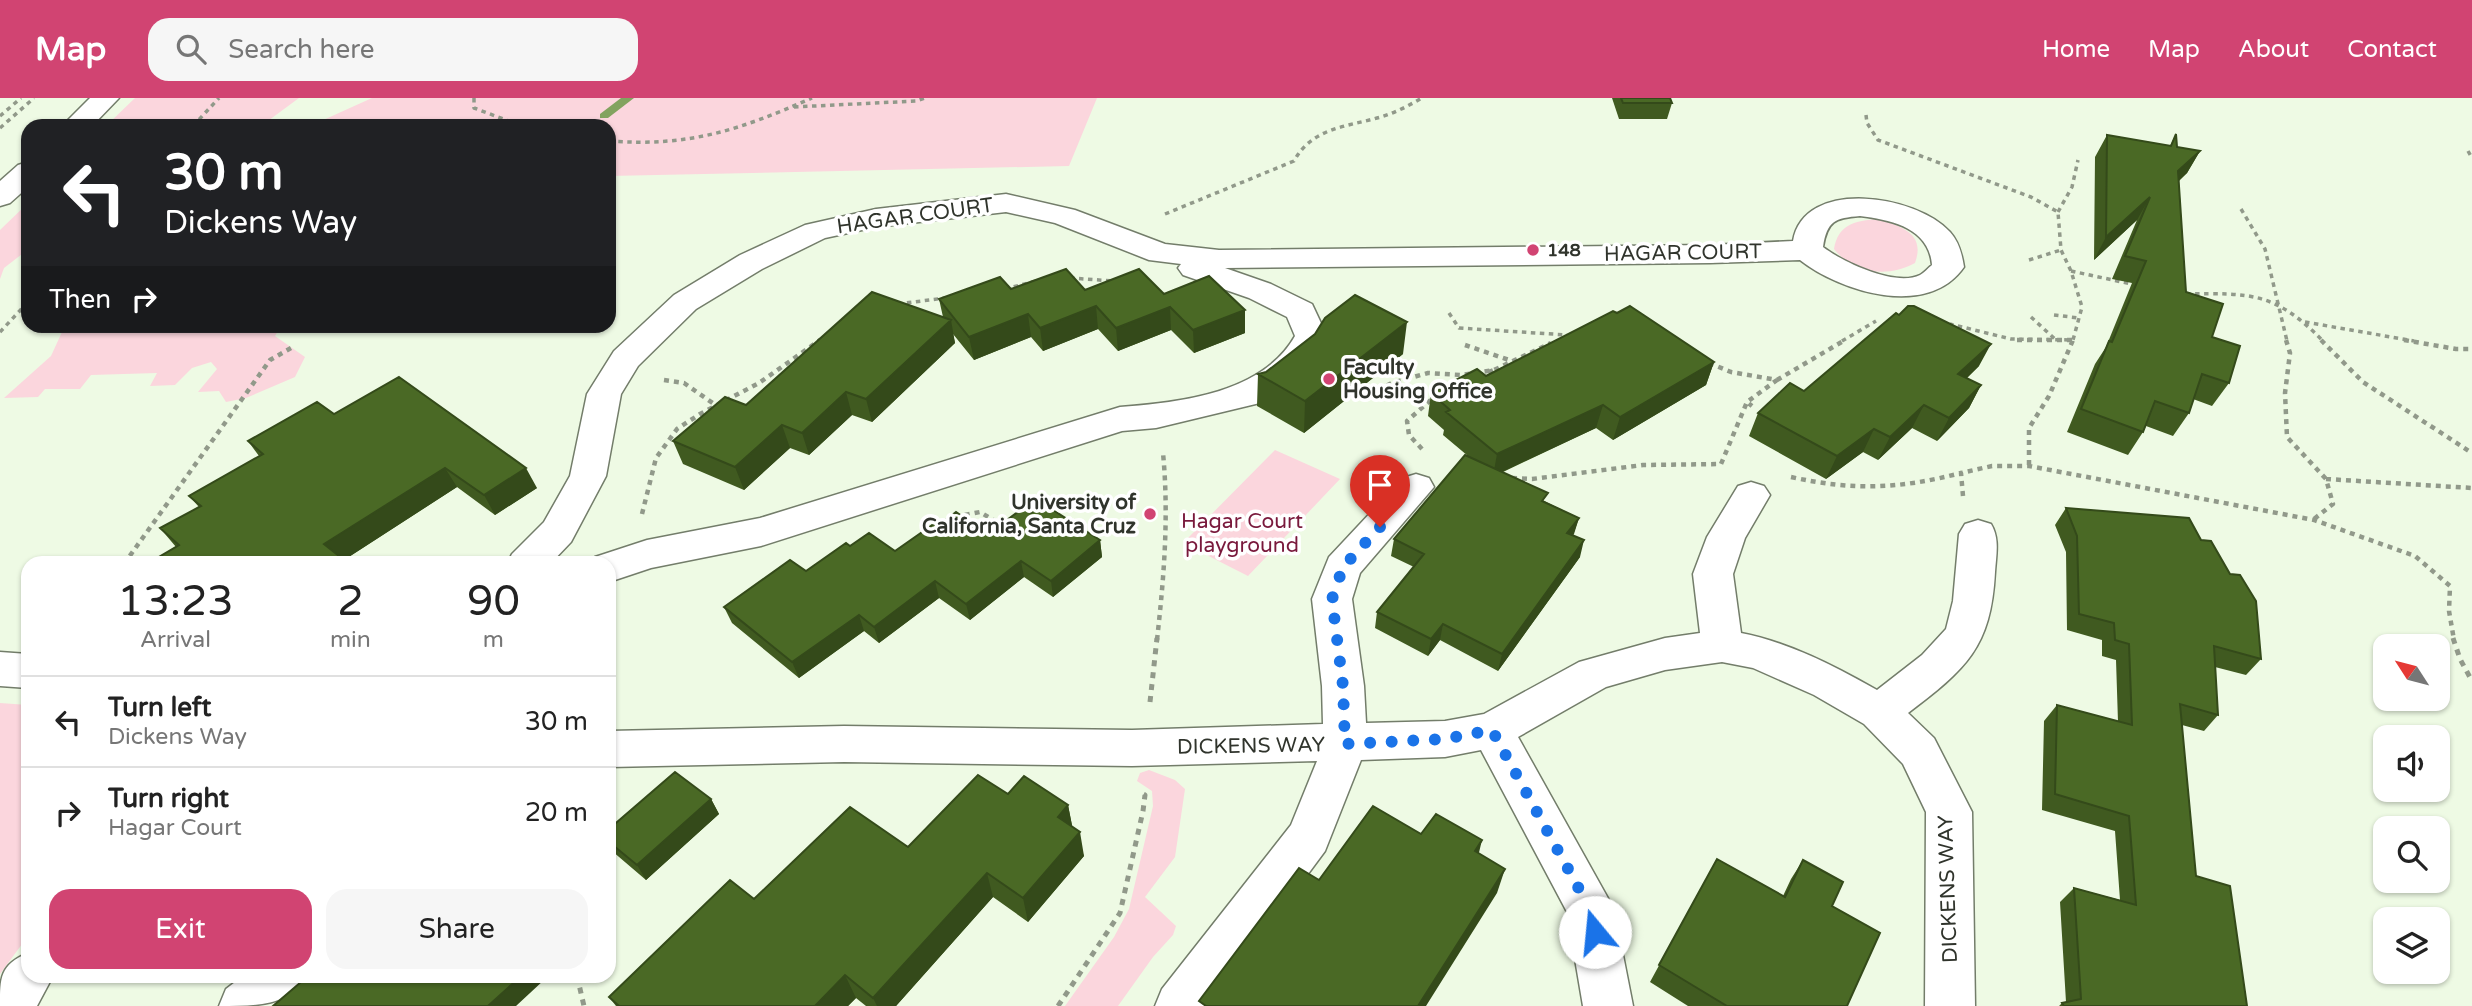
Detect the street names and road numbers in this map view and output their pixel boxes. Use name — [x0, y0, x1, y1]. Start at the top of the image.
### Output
street label: HAGAR COURT — [835, 193, 995, 239]
street label: HAGAR COURT — [1604, 239, 1762, 267]
street label: DICKENS WAY — [1177, 732, 1325, 760]
street label: DICKENS WAY — [1933, 815, 1963, 963]

